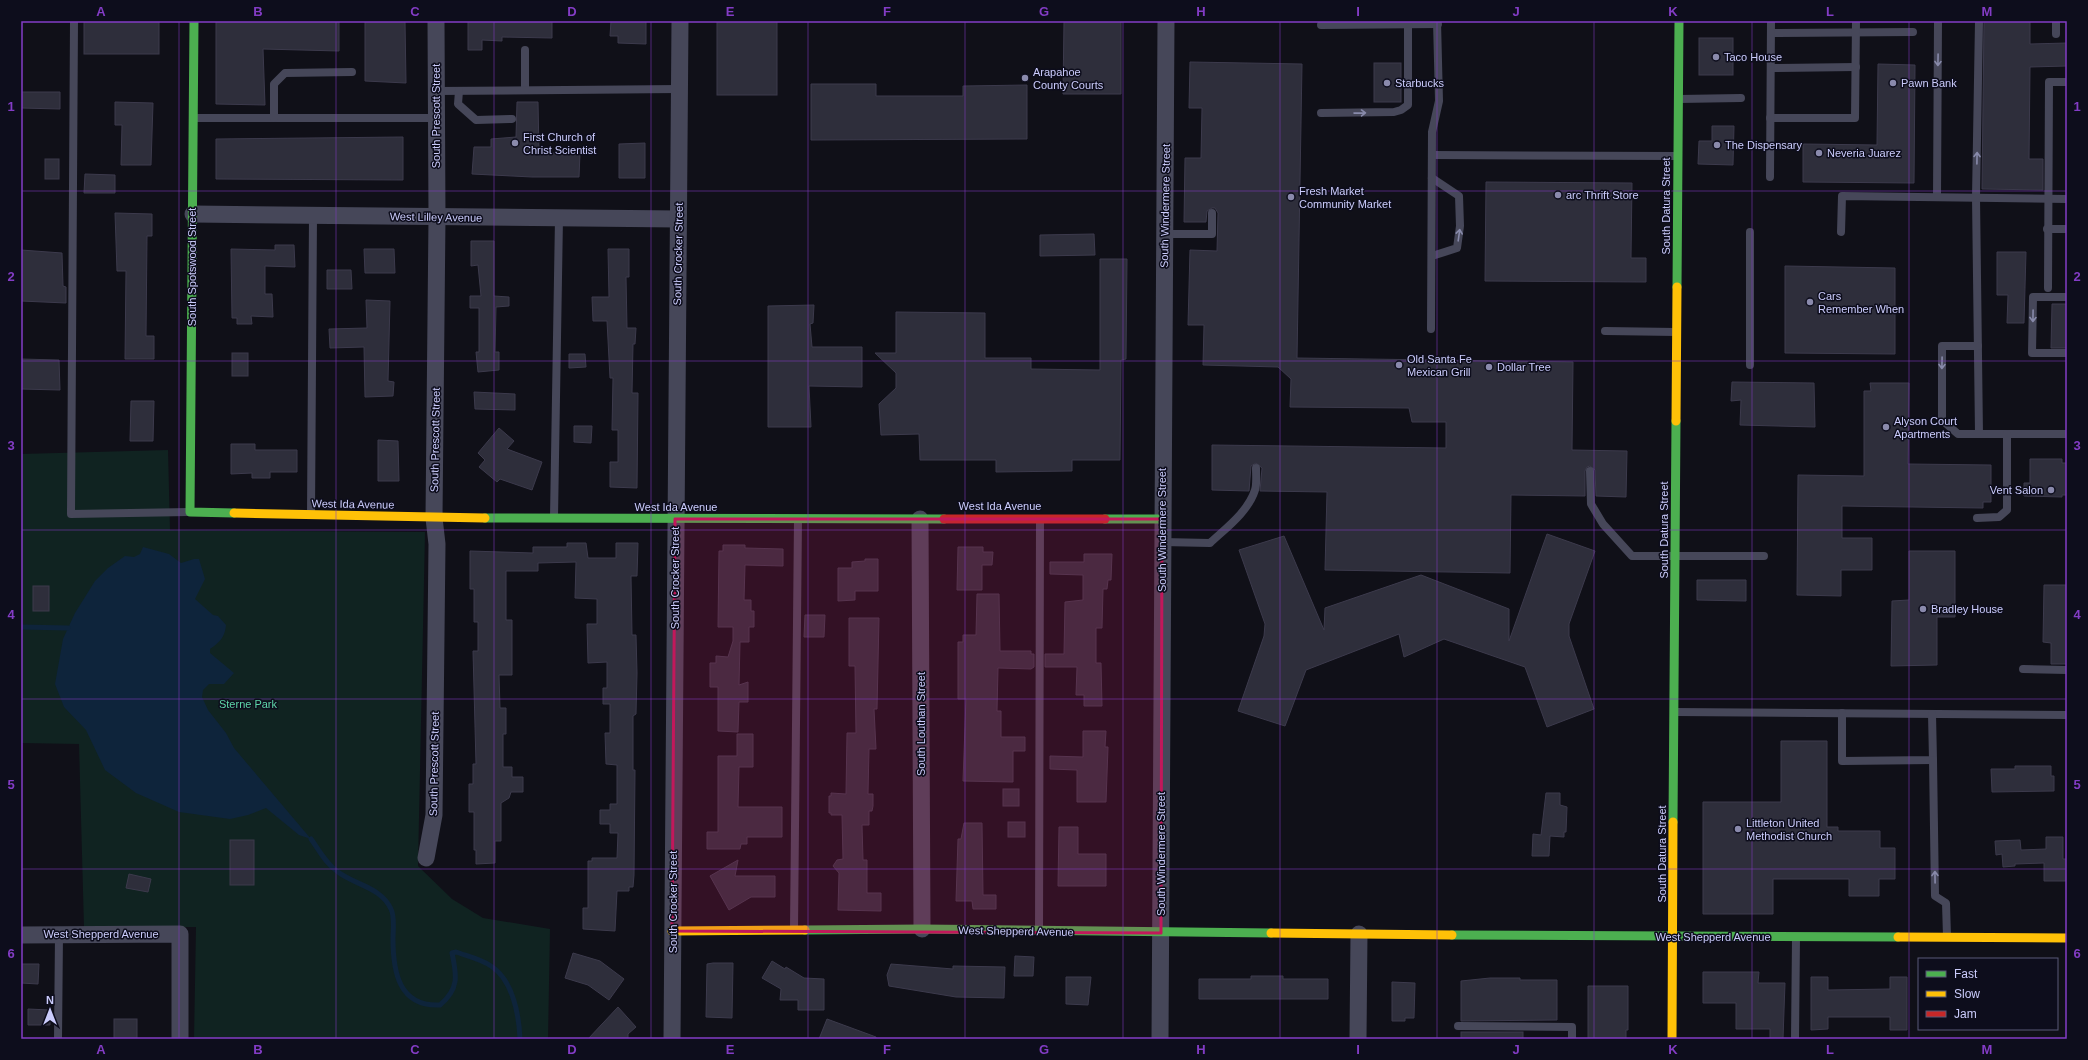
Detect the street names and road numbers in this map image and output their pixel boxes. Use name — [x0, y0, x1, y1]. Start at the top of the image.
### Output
street label: South Prescott Street — [430, 64, 442, 168]
street label: South Windermere Street — [1158, 144, 1172, 268]
street label: South Datura Street — [1660, 157, 1672, 255]
street label: South Crocker Street — [671, 203, 685, 305]
street label: South Spotswood Street — [186, 208, 198, 326]
street label: West Lilley Avenue — [390, 210, 482, 224]
street label: South Prescott Street — [428, 388, 442, 492]
street label: South Windermere Street — [1156, 468, 1168, 592]
street label: South Datura Street — [1658, 481, 1670, 579]
street label: West Ida Avenue — [312, 497, 394, 511]
street label: West Ida Avenue — [959, 500, 1041, 512]
street label: West Ida Avenue — [635, 501, 717, 513]
street label: South Crocker Street — [669, 527, 681, 629]
street label: South Louthan Street — [915, 672, 927, 776]
street label: South Prescott Street — [427, 712, 441, 816]
street label: South Windermere Street — [1155, 792, 1167, 916]
street label: South Datura Street — [1656, 805, 1668, 903]
street label: South Crocker Street — [667, 851, 679, 953]
street label: West Shepperd Avenue — [958, 924, 1074, 938]
street label: West Shepperd Avenue — [43, 928, 159, 940]
street label: West Shepperd Avenue — [1655, 931, 1771, 943]

